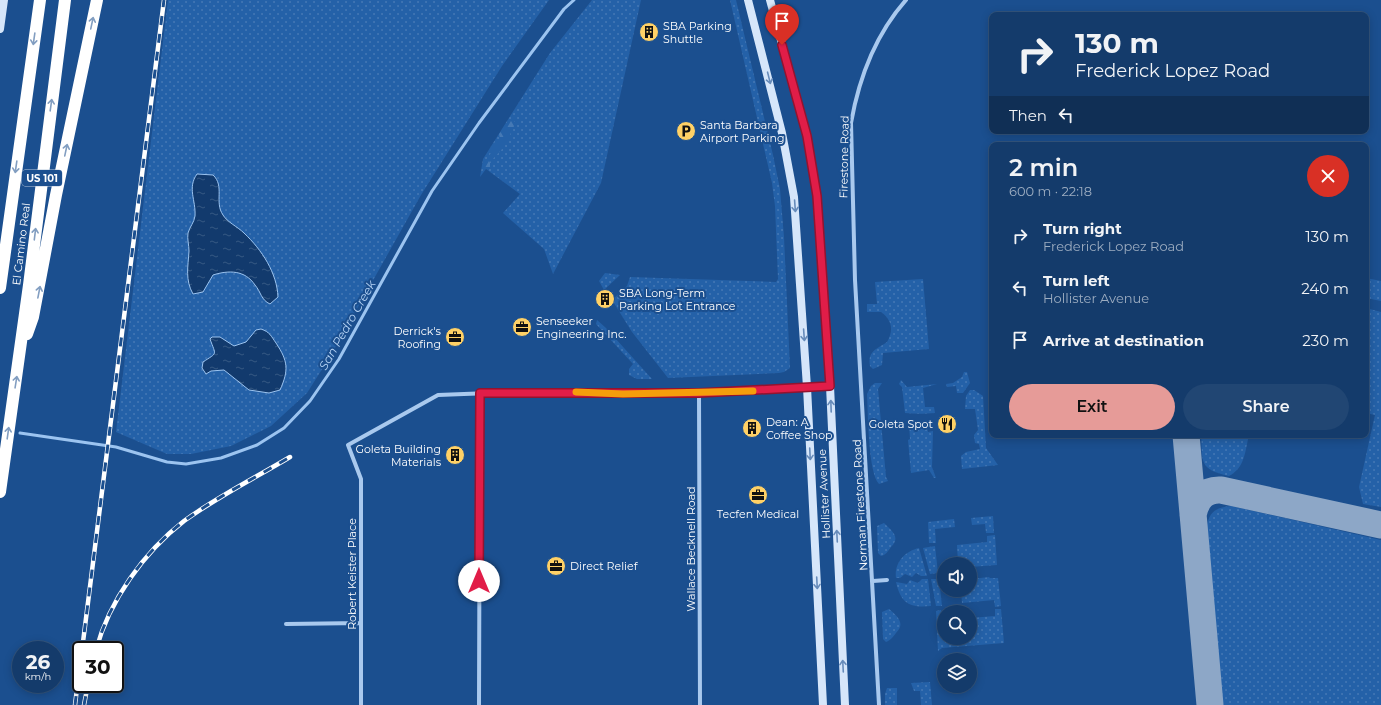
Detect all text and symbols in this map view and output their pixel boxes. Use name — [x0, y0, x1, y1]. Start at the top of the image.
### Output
pin — [765, 4, 799, 45]
icon: arrive — [771, 10, 793, 32]
one-way arrow — [89, 17, 97, 30]
place label: SBA Parking Shuttle — [663, 19, 732, 46]
building icon: SBA Parking Shuttle — [638, 21, 660, 43]
text: 130 m — [1075, 26, 1159, 60]
icon: right — [1009, 28, 1061, 80]
one-way arrow — [30, 32, 38, 45]
text: Frederick Lopez Road — [1075, 60, 1270, 82]
one-way arrow — [766, 72, 773, 85]
one-way arrow — [47, 99, 55, 112]
icon: left — [1055, 104, 1077, 126]
text: Then — [1009, 106, 1047, 125]
street label: Firestone Road — [836, 115, 852, 199]
place label: Santa Barbara Airport Parking — [700, 118, 785, 145]
parking icon: Santa Barbara Airport Parking — [675, 120, 697, 142]
one-way arrow — [62, 144, 70, 157]
text: 2 min — [1009, 153, 1078, 182]
button: close — [1307, 155, 1349, 197]
one-way arrow — [12, 160, 20, 173]
road number: US 101 — [22, 170, 62, 186]
text: 600 m · 22:18 — [1009, 183, 1092, 199]
one-way arrow — [791, 199, 798, 212]
street label: El Camino Real — [9, 202, 33, 286]
text: Turn right — [1043, 219, 1122, 238]
icon: right — [1009, 225, 1031, 247]
text: 130 m — [1305, 227, 1349, 246]
one-way arrow — [32, 228, 39, 241]
text: Frederick Lopez Road — [1043, 238, 1184, 254]
text: Turn left — [1043, 271, 1110, 290]
water label: San Pedro Creek — [315, 277, 379, 372]
icon: left — [1009, 277, 1031, 299]
text: 240 m — [1301, 279, 1349, 298]
one-way arrow — [35, 285, 43, 298]
place label: SBA Long-Term Parking Lot Entrance — [619, 286, 736, 313]
building icon: SBA Long-Term Parking Lot Entrance — [594, 288, 616, 310]
text: Hollister Avenue — [1043, 290, 1149, 306]
place label: Senseeker Engineering Inc. — [536, 314, 627, 341]
office icon: Senseeker Engineering Inc. — [511, 316, 533, 338]
place label: Derrick's Roofing — [393, 324, 442, 351]
office icon: Derrick's Roofing — [444, 326, 466, 348]
one-way arrow — [800, 328, 807, 341]
icon: arrive — [1009, 329, 1031, 351]
text: Arrive at destination — [1043, 331, 1204, 350]
text: 230 m — [1302, 331, 1349, 350]
one-way arrow — [12, 376, 20, 389]
button: Exit — [1009, 384, 1175, 430]
button: Share — [1183, 384, 1349, 430]
one-way arrow — [827, 400, 835, 413]
restaurant icon: Goleta Spot — [936, 413, 958, 435]
place label: Dean: A Coffee Shop — [766, 415, 833, 442]
building icon: Dean: A Coffee Shop — [741, 417, 763, 439]
place label: Goleta Spot — [869, 417, 934, 431]
one-way arrow — [4, 427, 12, 440]
street label: Norman Firestone Road — [850, 439, 870, 571]
place label: Goleta Building Materials — [355, 442, 442, 469]
building icon: Goleta Building Materials — [444, 444, 466, 466]
one-way arrow — [807, 447, 814, 460]
street label: Hollister Avenue — [815, 448, 833, 539]
office icon: Tecfen Medical — [747, 484, 769, 506]
street label: Wallace Becknell Road — [684, 486, 698, 612]
place label: Tecfen Medical — [717, 507, 799, 521]
street label: Robert Keister Place — [345, 518, 359, 630]
one-way arrow — [833, 530, 841, 543]
office icon: Direct Relief — [545, 555, 567, 577]
map controls — [937, 557, 977, 693]
button: sound — [937, 557, 977, 597]
place label: Direct Relief — [570, 559, 639, 573]
position arrow — [458, 560, 500, 602]
one-way arrow — [813, 576, 821, 589]
button: search — [937, 605, 977, 645]
speed limit sign: 30 — [72, 641, 124, 693]
text: 26 — [26, 650, 50, 674]
button: layers — [937, 653, 977, 693]
one-way arrow — [839, 660, 847, 673]
text: km/h — [25, 670, 51, 683]

